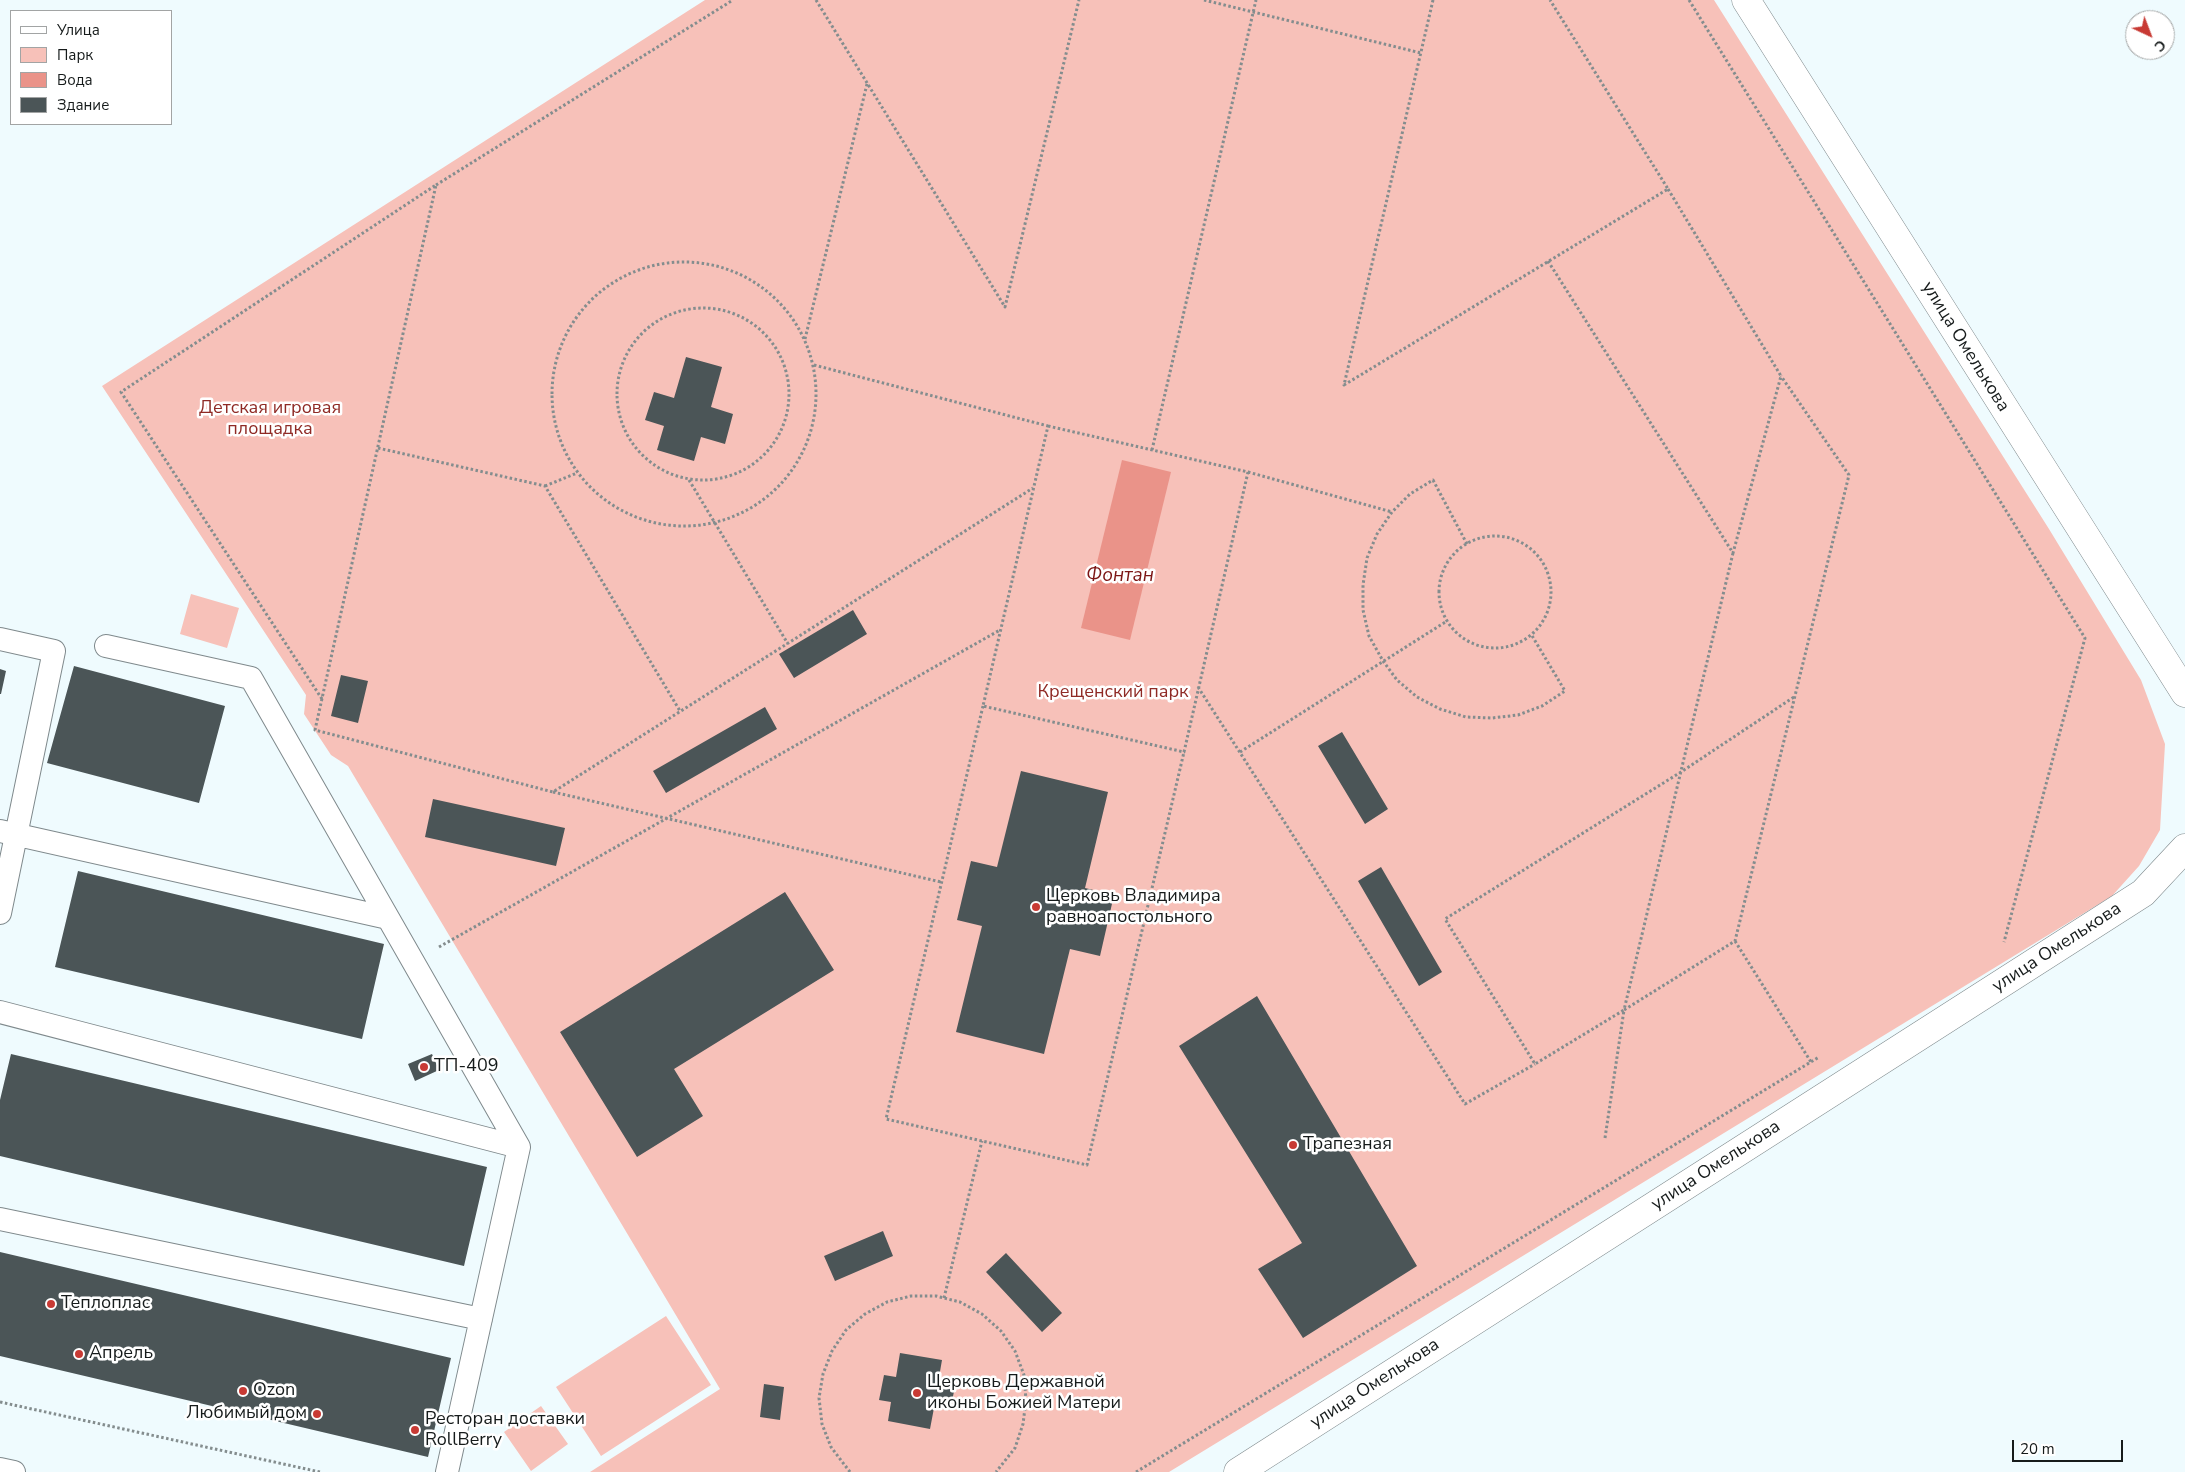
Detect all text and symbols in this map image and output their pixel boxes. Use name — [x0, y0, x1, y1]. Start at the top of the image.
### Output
legend — [10, 10, 172, 125]
north arrow — [2125, 10, 2175, 60]
text: Улица — [57, 20, 100, 40]
text: С — [2150, 35, 2170, 56]
text: Парк — [57, 45, 93, 65]
text: Вода — [57, 70, 93, 90]
text: Здание — [57, 95, 109, 115]
street label: улица Омелькова — [1916, 278, 2014, 416]
park label: Детская игровая площадка — [199, 398, 341, 440]
water label: Фонтан — [1086, 565, 1154, 587]
park label: Крещенский парк — [1037, 682, 1189, 704]
place label: Церковь Владимира равноапостольного — [1046, 886, 1221, 929]
street label: улица Омелькова — [1988, 898, 2126, 998]
marker: Церковь Владимира равноапостольного — [1030, 901, 1042, 913]
place label: ТП-409 — [434, 1056, 498, 1078]
marker: ТП-409 — [418, 1061, 430, 1073]
street label: улица Омелькова — [1647, 1116, 1785, 1216]
place label: Трапезная — [1303, 1134, 1392, 1156]
marker: Трапезная — [1287, 1139, 1299, 1151]
place label: Теплоплас — [61, 1293, 150, 1315]
marker: Теплоплас — [45, 1298, 57, 1310]
street label: улица Омелькова — [1306, 1334, 1444, 1434]
place label: Апрель — [89, 1343, 153, 1365]
marker: Апрель — [73, 1348, 85, 1360]
place label: Церковь Державной иконы Божией Матери — [927, 1372, 1121, 1415]
place label: Ozon — [253, 1380, 295, 1402]
marker: Ozon — [237, 1385, 249, 1397]
marker: Церковь Державной иконы Божией Матери — [911, 1387, 923, 1399]
place label: Любимый дом — [186, 1403, 307, 1425]
marker: Любимый дом — [311, 1408, 323, 1420]
place label: Ресторан доставки RollBerry — [425, 1409, 585, 1452]
marker: Ресторан доставки RollBerry — [409, 1424, 421, 1436]
scale bar — [2015, 1430, 2126, 1462]
text: 20 m — [2020, 1439, 2055, 1459]

